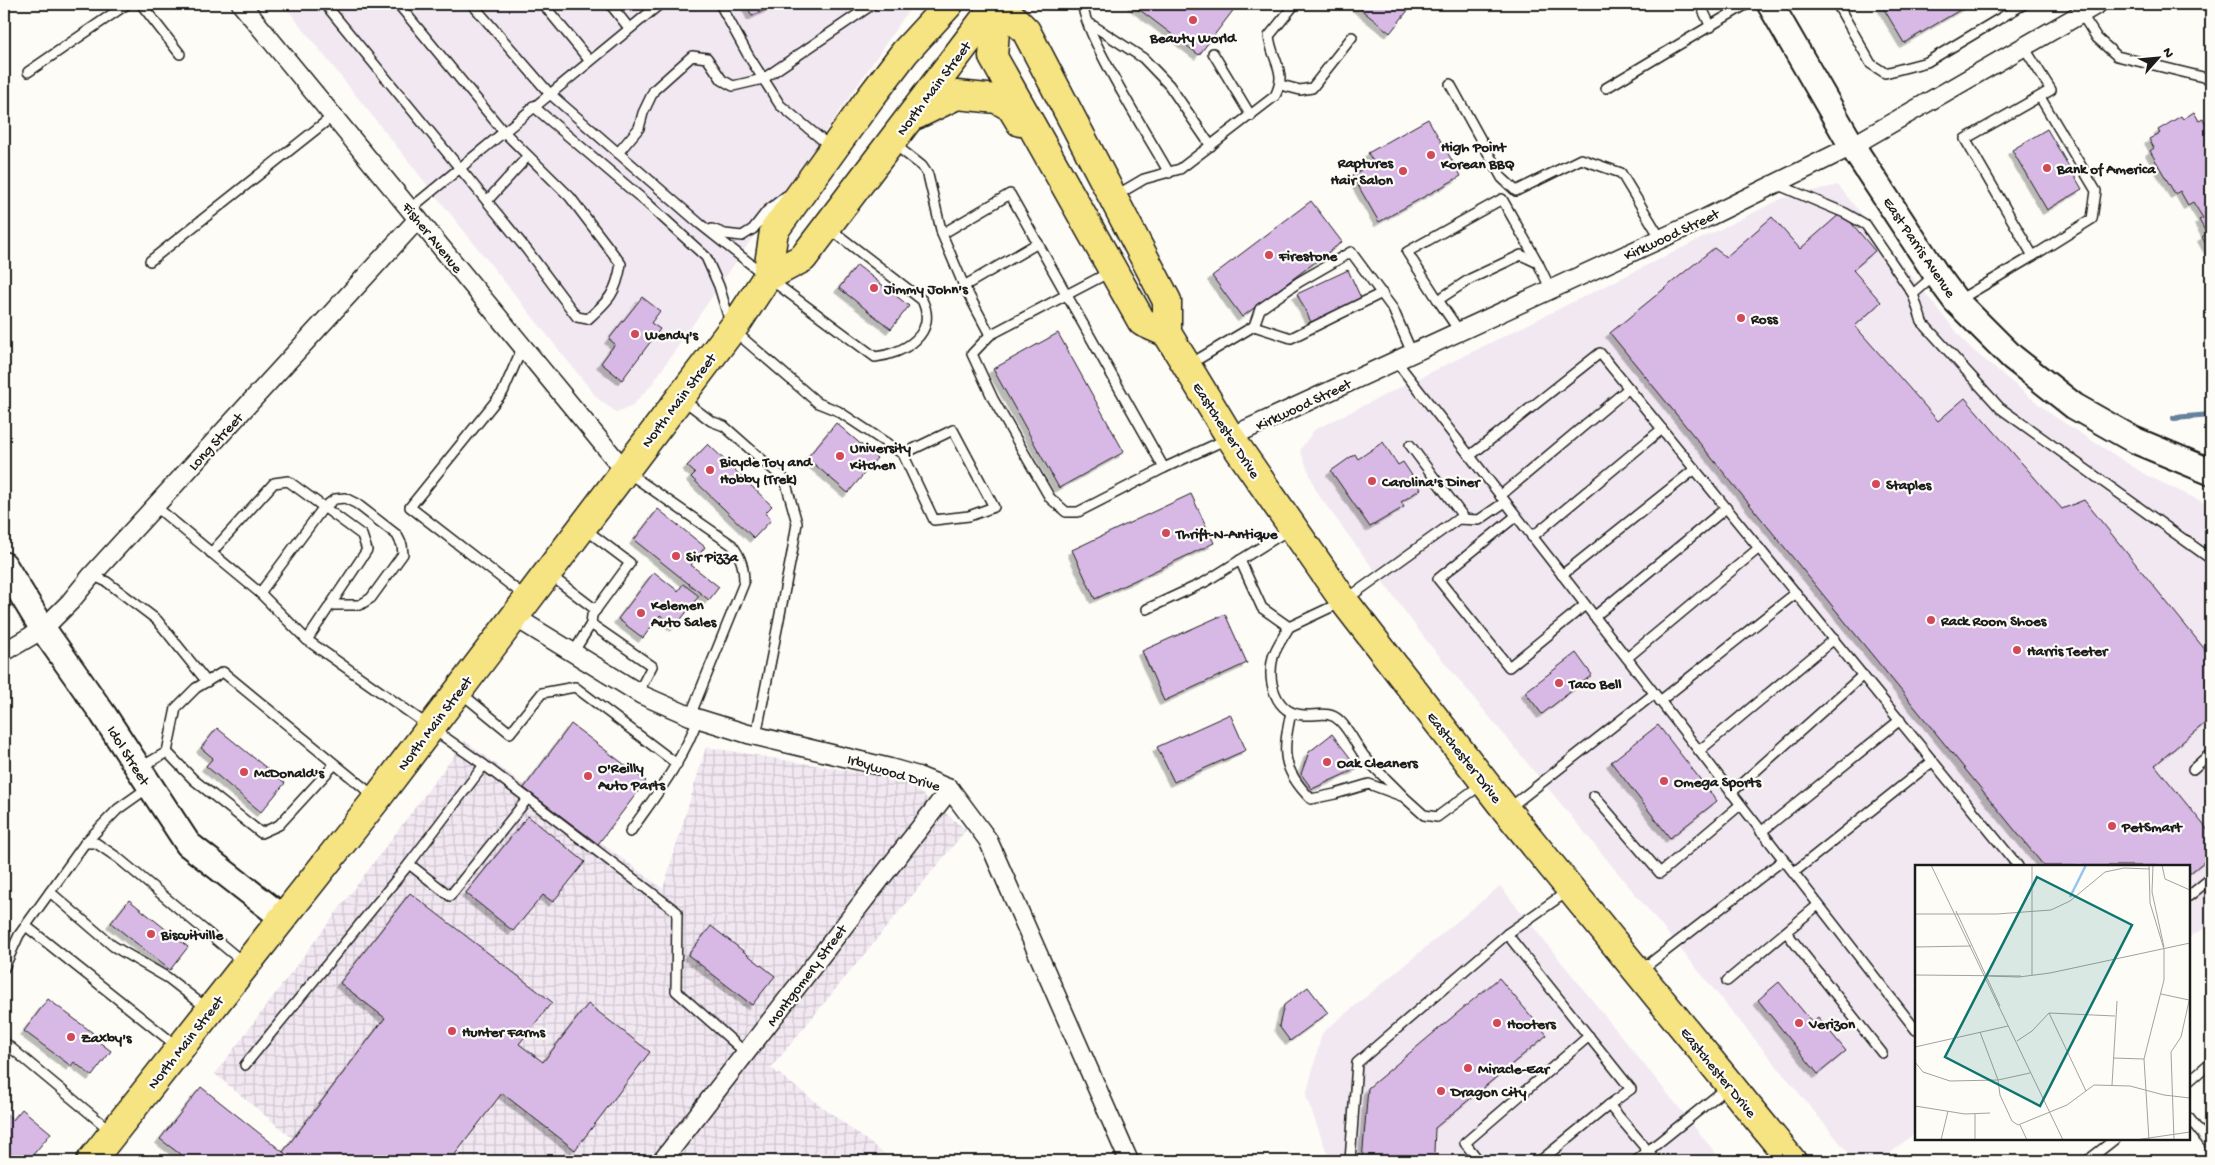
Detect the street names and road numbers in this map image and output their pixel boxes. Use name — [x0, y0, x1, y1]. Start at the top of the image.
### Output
street label: North Main Street — [893, 37, 977, 140]
street label: East Parris Avenue — [1878, 194, 1959, 302]
street label: Fisher Avenue — [397, 198, 466, 278]
street label: Kirkwood Street — [1621, 205, 1724, 266]
street label: North Main Street — [638, 349, 722, 452]
street label: Kirkwood Street — [1253, 375, 1356, 436]
street label: Eastchester Drive — [1188, 380, 1263, 483]
street label: Long Street — [185, 408, 249, 475]
street label: North Main Street — [394, 672, 478, 775]
street label: Eastchester Drive — [1422, 709, 1505, 808]
street label: Idol Street — [102, 723, 154, 791]
street label: Irbywood Drive — [845, 751, 942, 797]
street label: Montgomery Street — [764, 920, 853, 1030]
street label: North Main Street — [145, 992, 230, 1093]
street label: Eastchester Drive — [1675, 1024, 1760, 1122]

